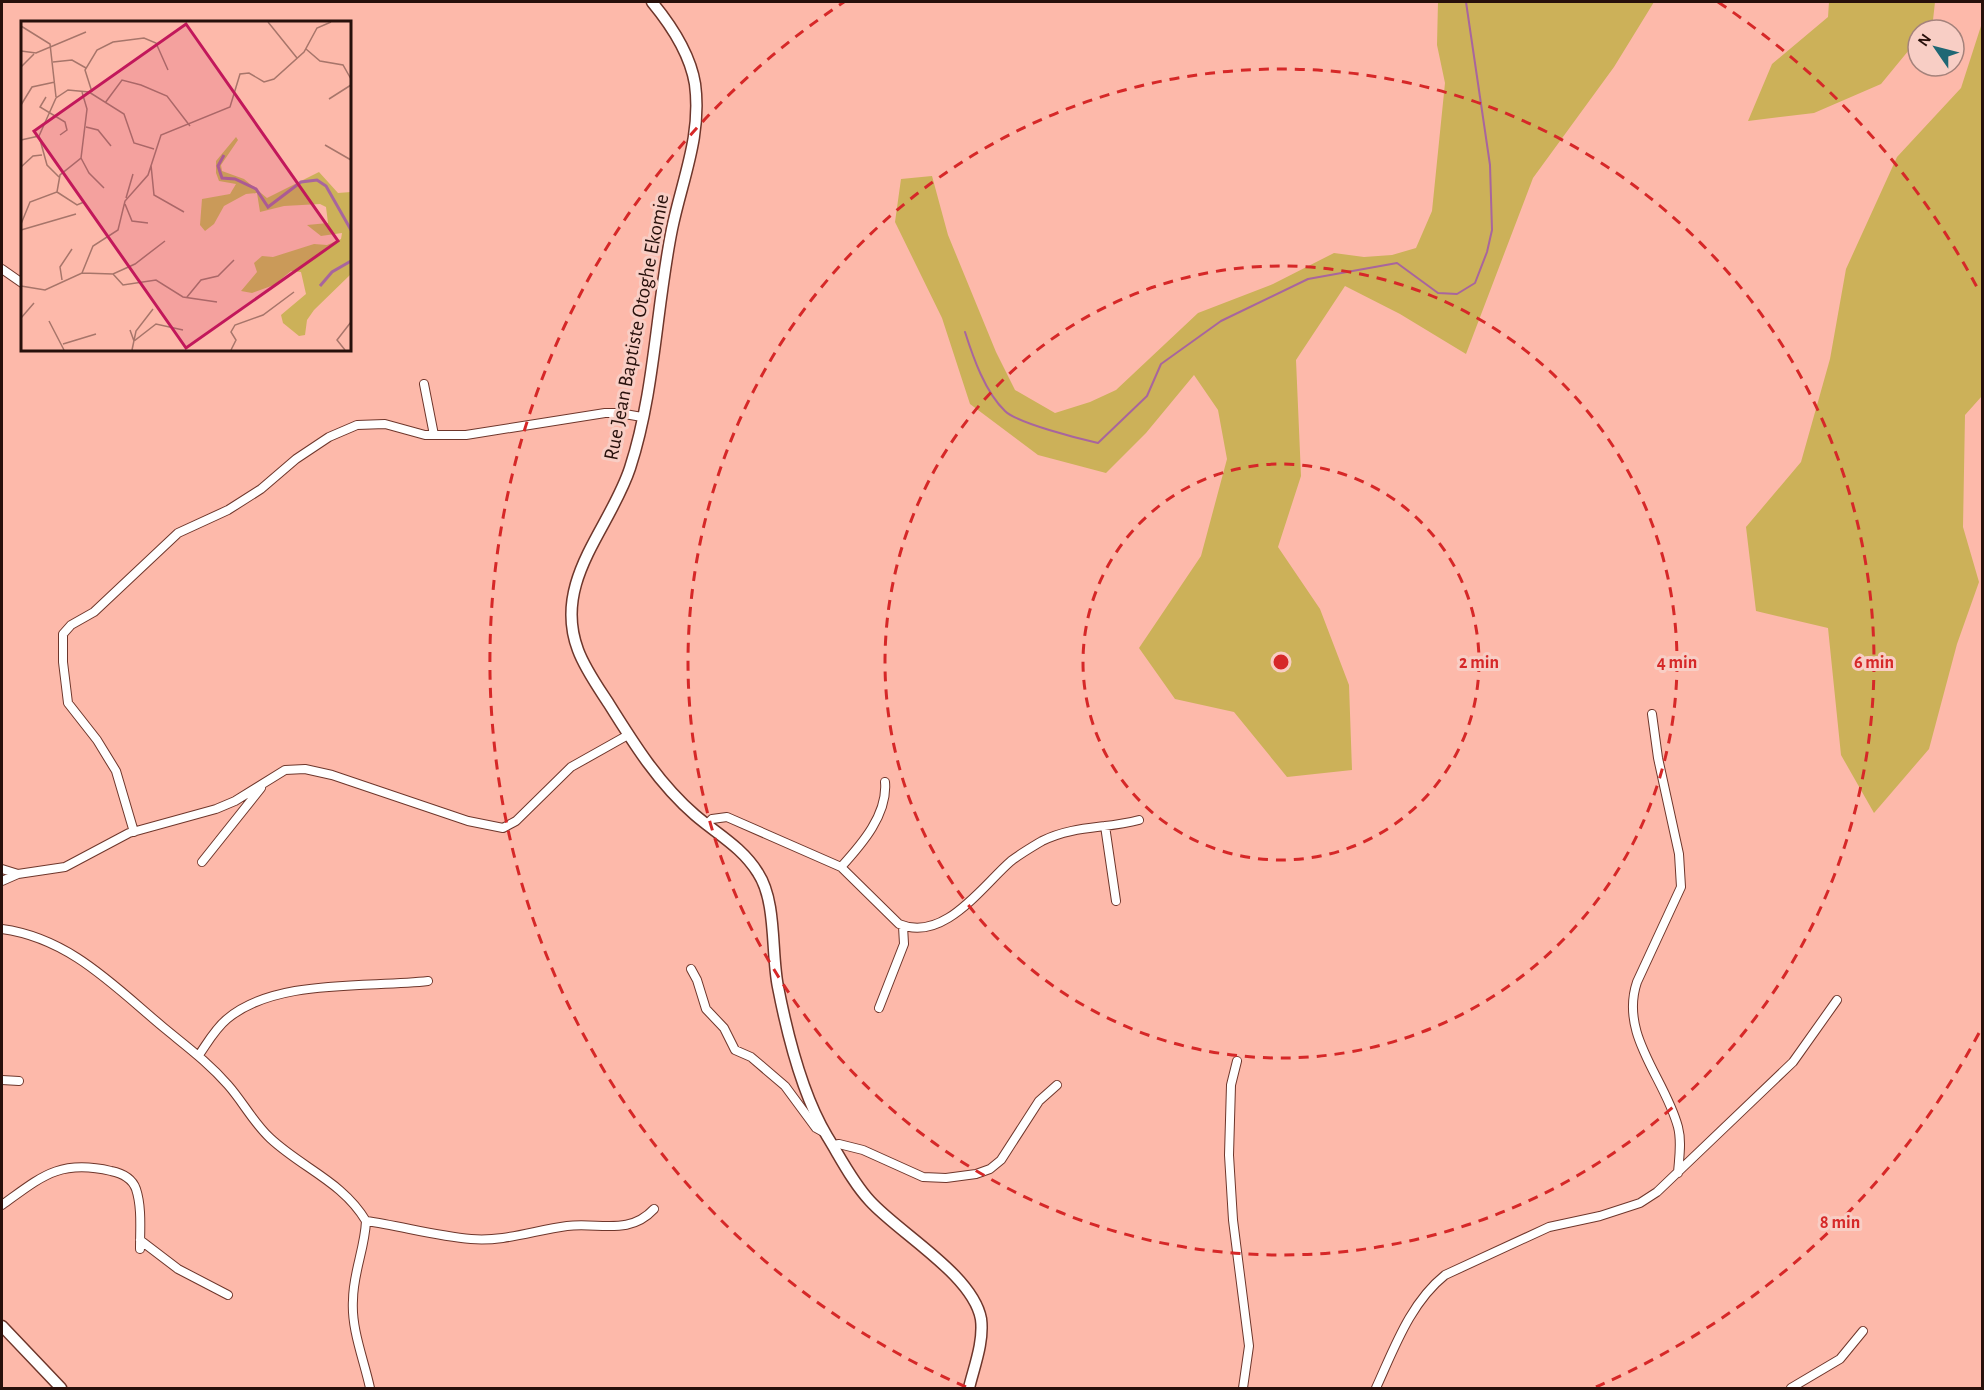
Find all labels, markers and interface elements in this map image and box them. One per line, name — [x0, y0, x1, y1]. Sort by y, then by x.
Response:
north arrow — [1906, 18, 1966, 78]
inset map — [21, 21, 351, 351]
text: N — [1915, 31, 1934, 49]
street label: Rue Jean Baptiste Otoghe Ekomie — [600, 192, 673, 462]
centre of rings — [1271, 652, 1291, 672]
text: 2 min — [1459, 654, 1499, 672]
text: 4 min — [1657, 654, 1697, 672]
text: 6 min — [1854, 654, 1894, 672]
text: 8 min — [1820, 1214, 1860, 1232]

